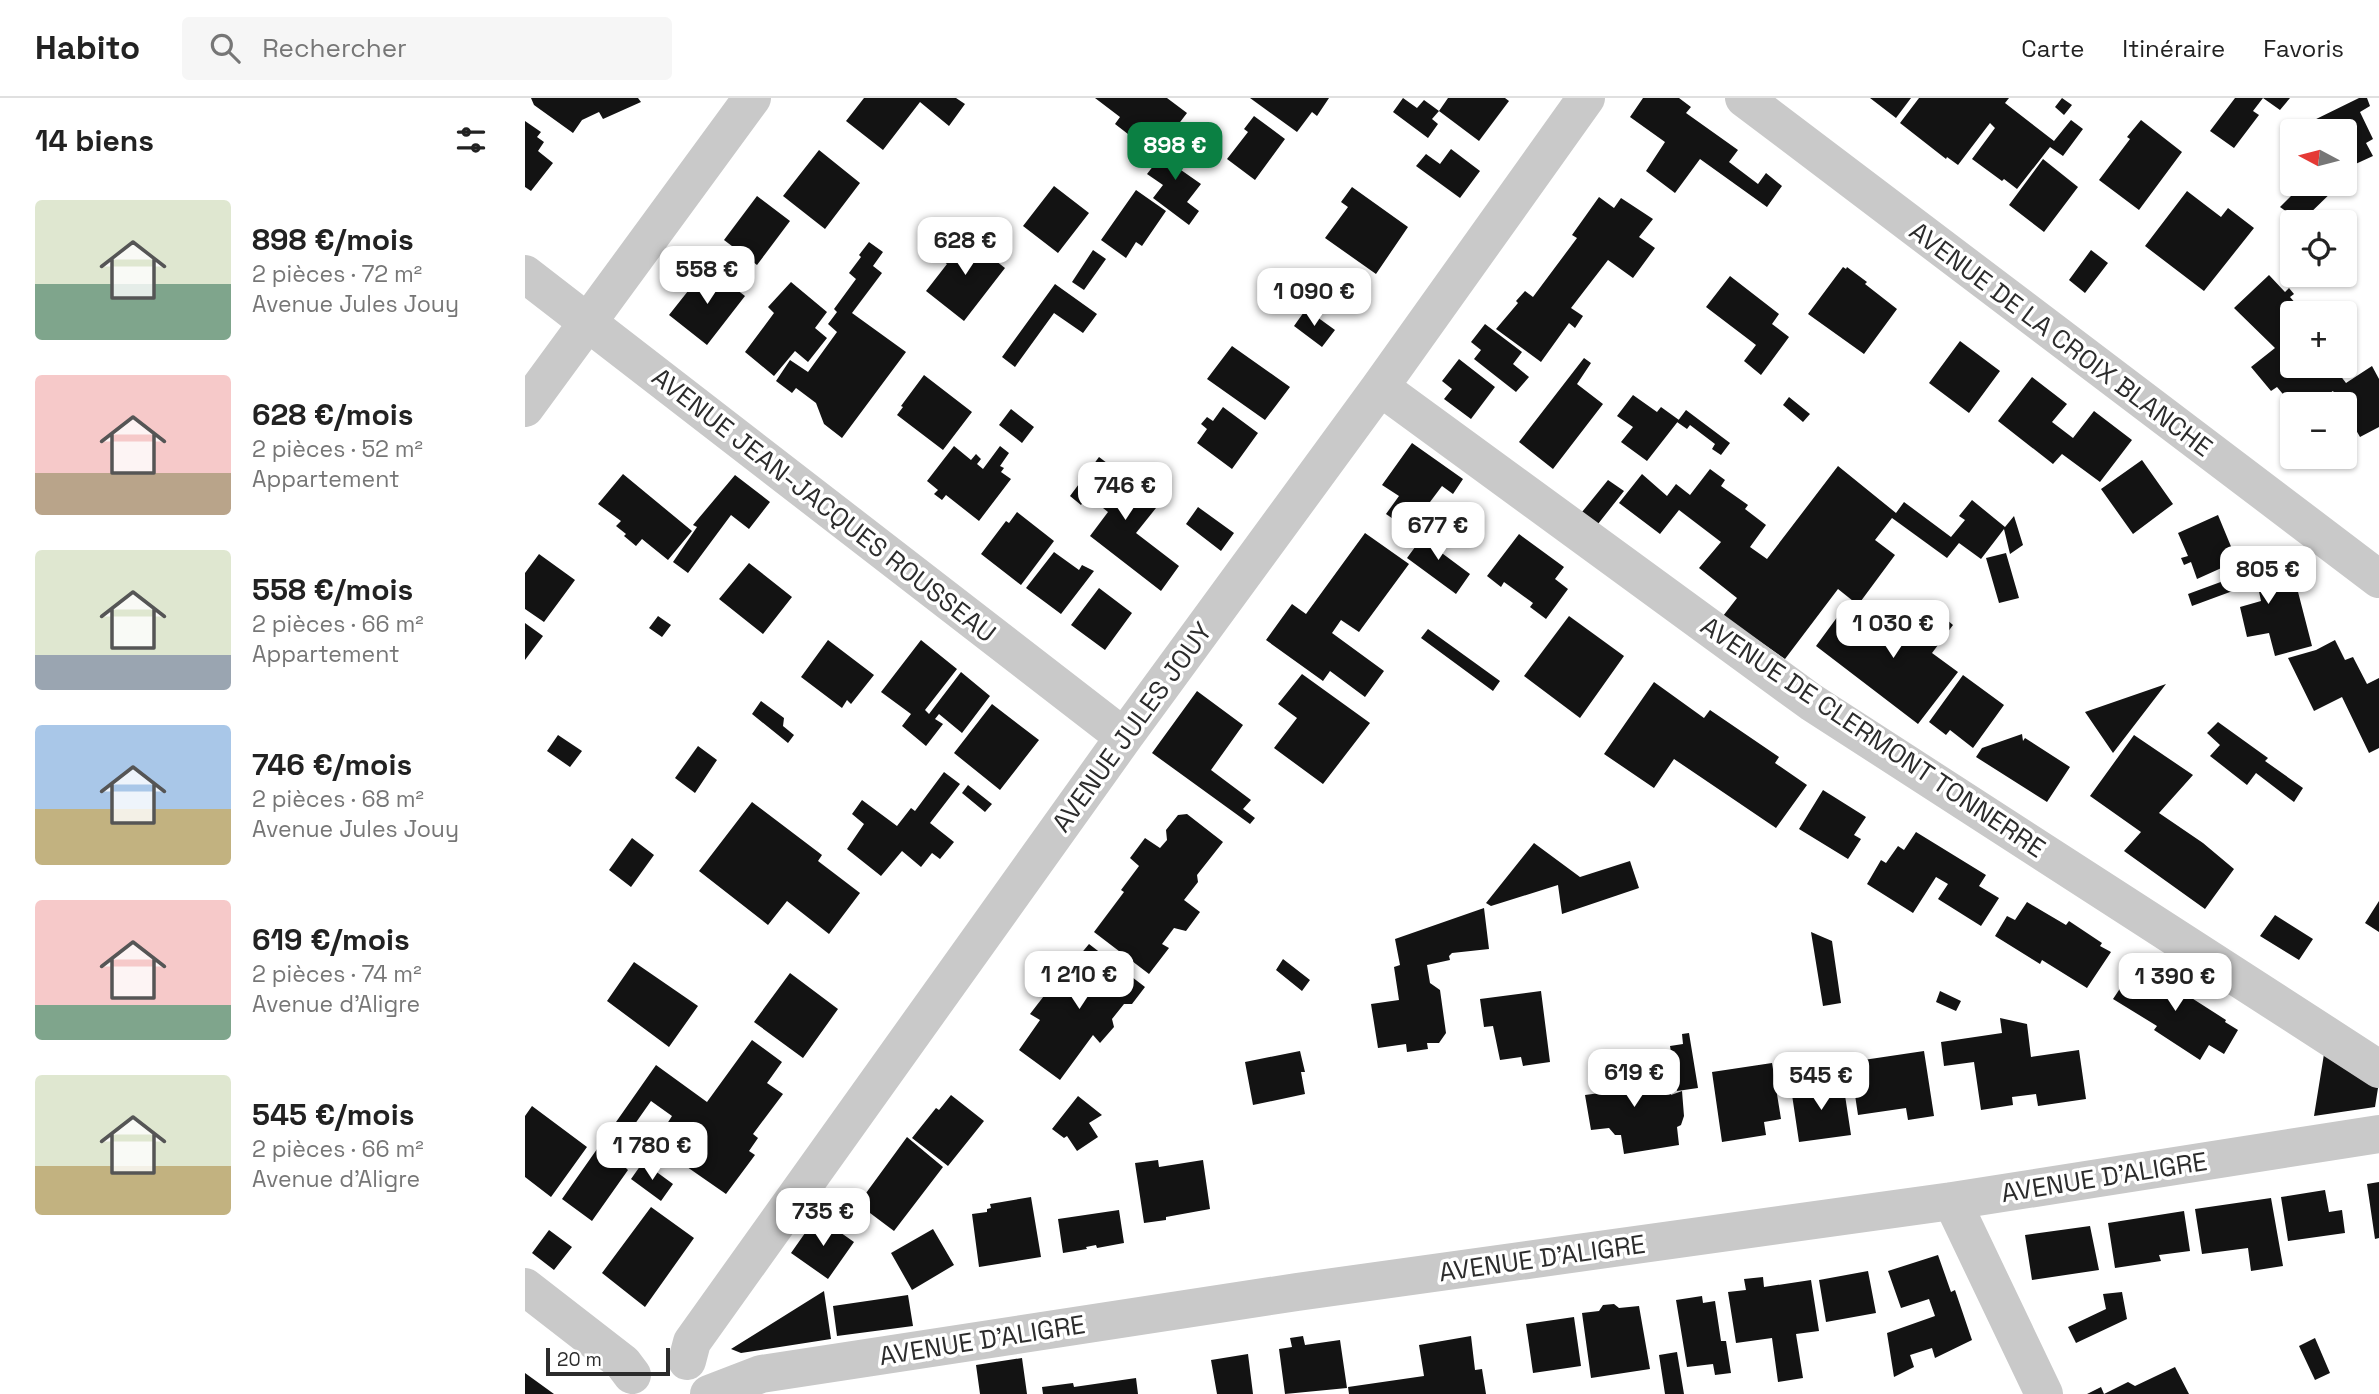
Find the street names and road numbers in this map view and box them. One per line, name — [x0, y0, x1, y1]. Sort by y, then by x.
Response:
street label: AVENUE DE LA CROIX BLANCHE — [1903, 214, 2219, 464]
street label: AVENUE JEAN-JACQUES ROUSSEAU — [645, 360, 1003, 650]
street label: AVENUE DE CLERMONT TONNERRE — [1694, 609, 2052, 865]
street label: AVENUE JULES JOUY — [1044, 615, 1220, 839]
street label: AVENUE D'ALIGRE — [1999, 1144, 2209, 1210]
street label: AVENUE D'ALIGRE — [1437, 1227, 1647, 1289]
street label: AVENUE D'ALIGRE — [877, 1307, 1087, 1373]

